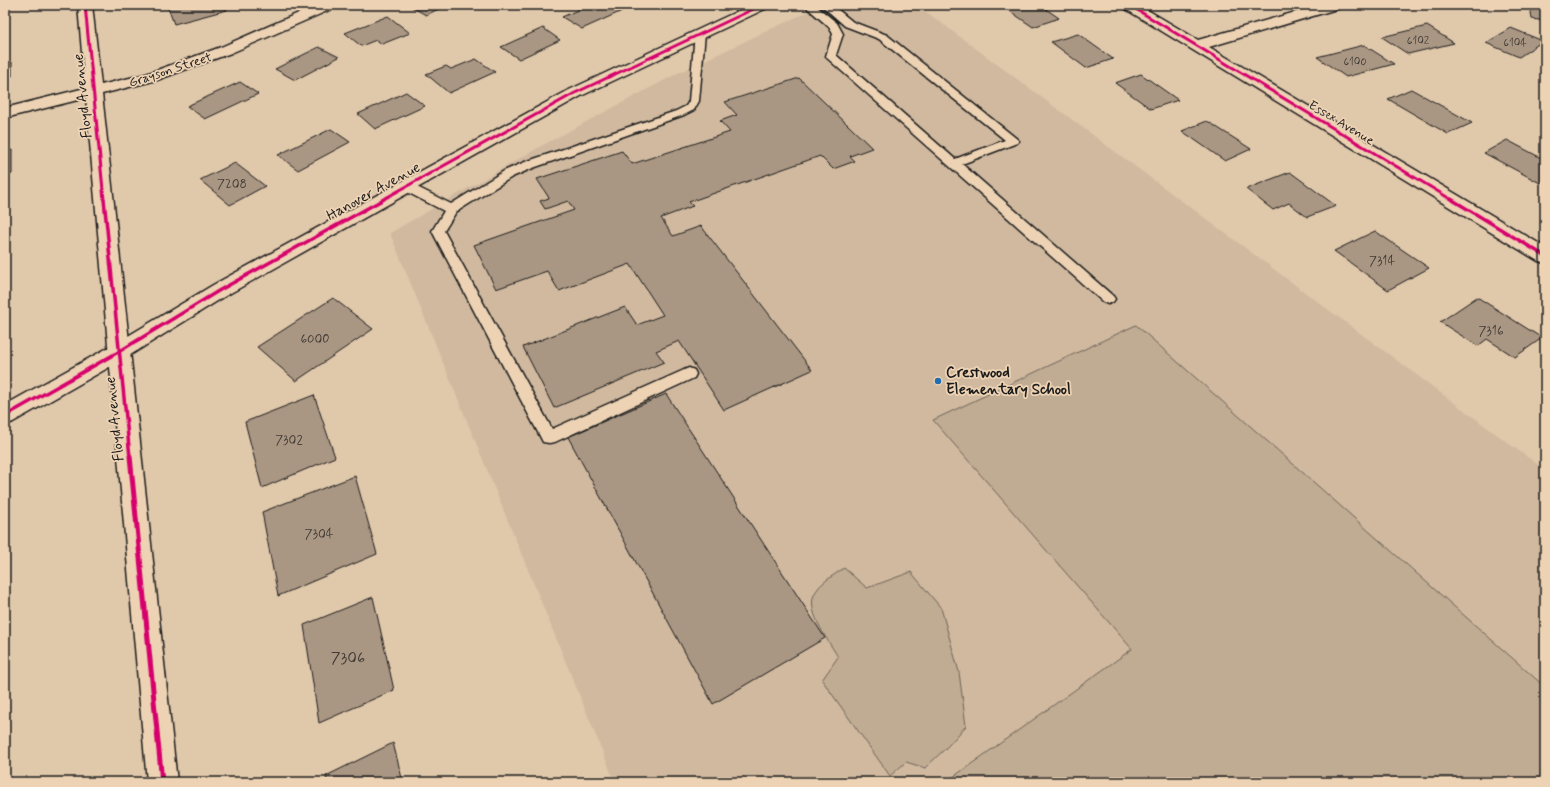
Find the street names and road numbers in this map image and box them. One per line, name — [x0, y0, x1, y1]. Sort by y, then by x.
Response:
street label: Grayson Street — [127, 49, 214, 92]
street label: Floyd Avenue — [69, 52, 97, 139]
street label: Essex Avenue — [1305, 97, 1377, 150]
street label: Hanover Avenue — [323, 158, 424, 226]
street label: Floyd Avenue — [101, 375, 129, 462]

